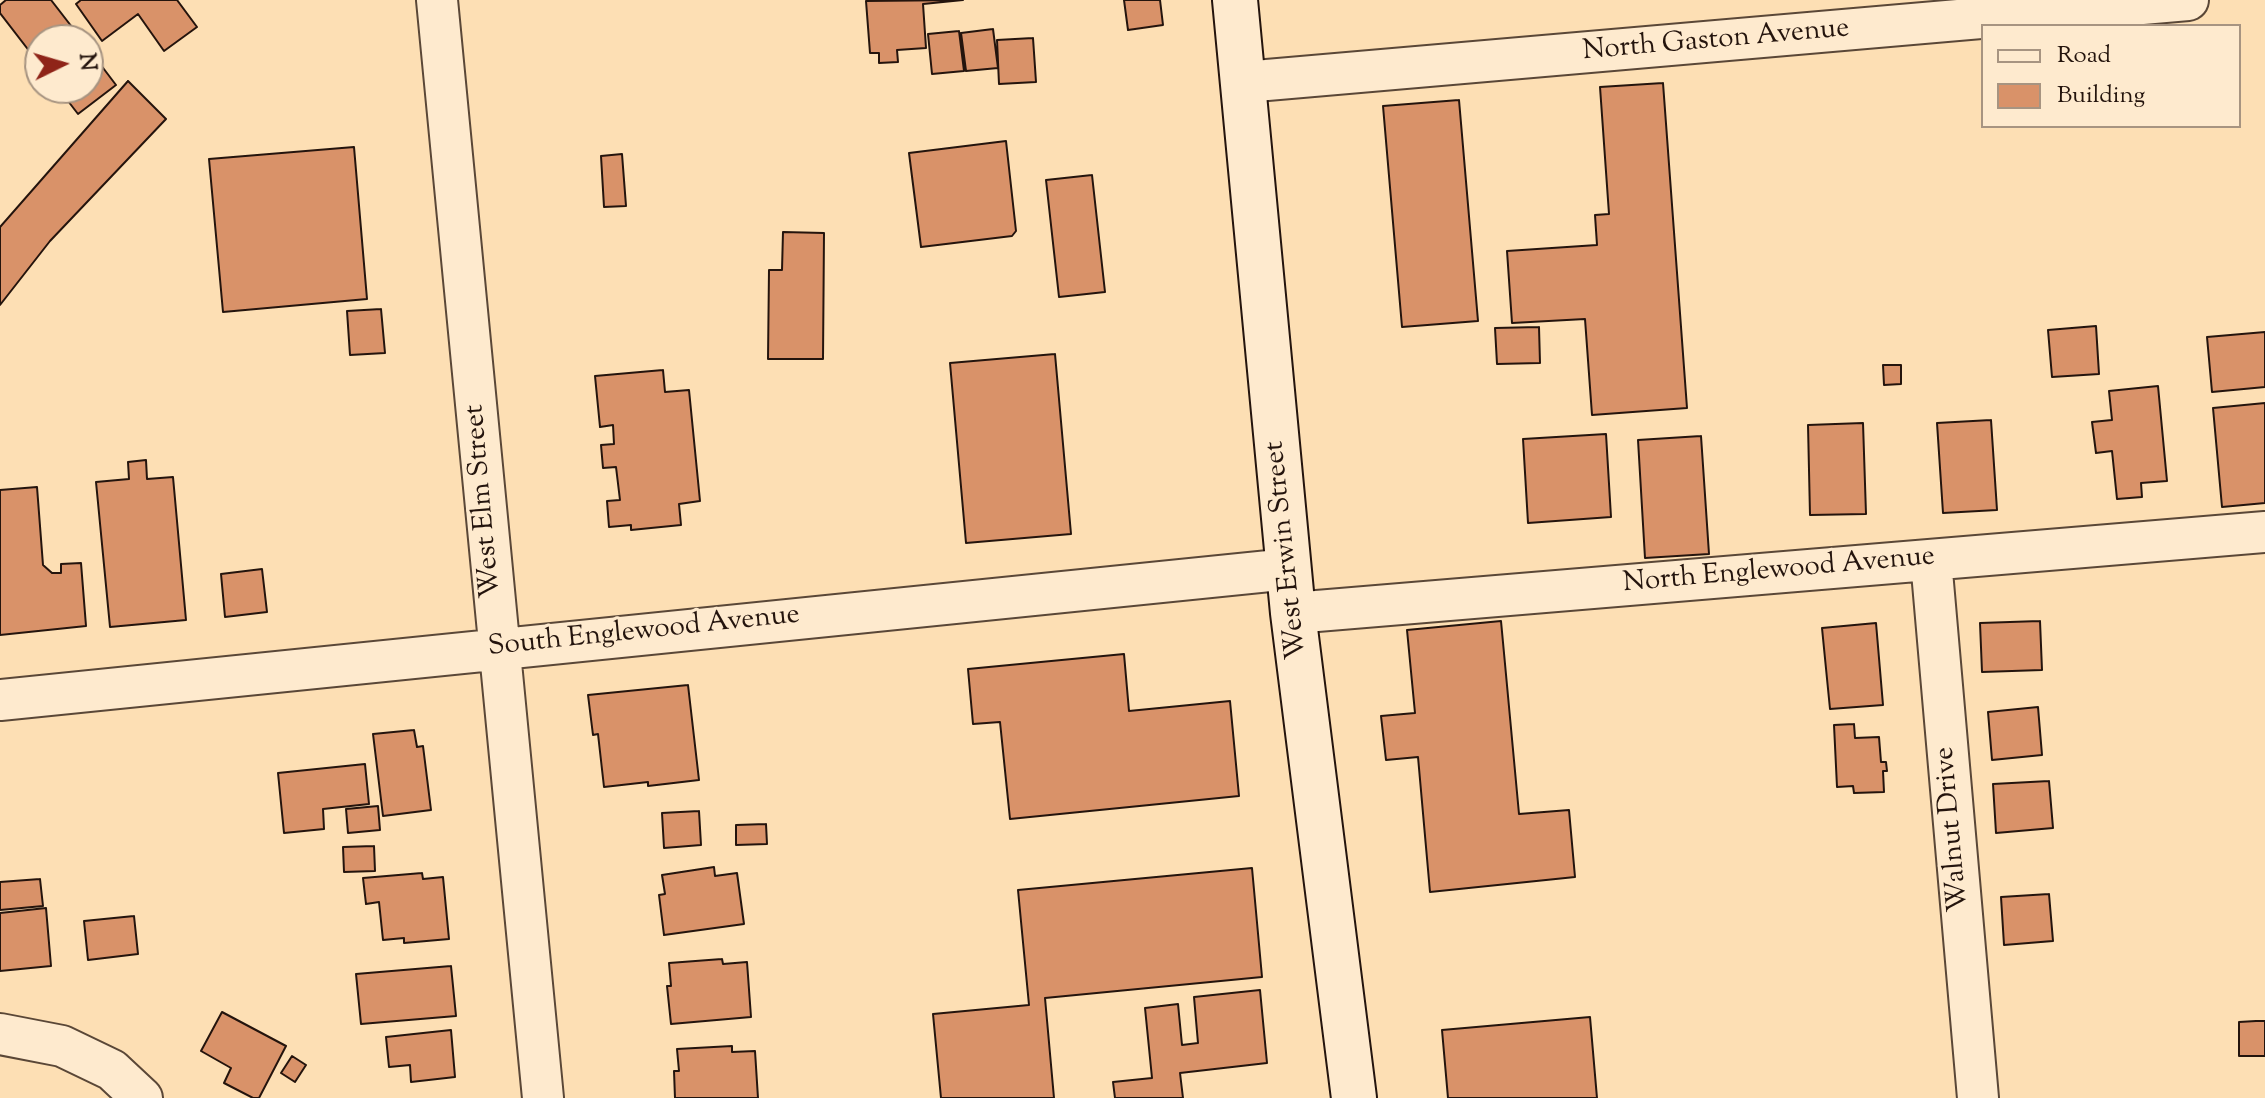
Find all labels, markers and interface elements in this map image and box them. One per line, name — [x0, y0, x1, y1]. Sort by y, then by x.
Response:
street label: North Gaston Avenue — [1581, 14, 1851, 70]
north arrow — [24, 24, 104, 104]
legend — [1981, 24, 2241, 128]
text: Road — [2057, 39, 2111, 73]
text: N — [69, 52, 103, 72]
text: Building — [2057, 79, 2145, 113]
street label: West Elm Street — [460, 403, 510, 599]
street label: West Erwin Street — [1260, 439, 1316, 661]
street label: North Englewood Avenue — [1622, 542, 1936, 602]
street label: South Englewood Avenue — [486, 600, 802, 666]
street label: Walnut Drive — [1930, 745, 1978, 913]

